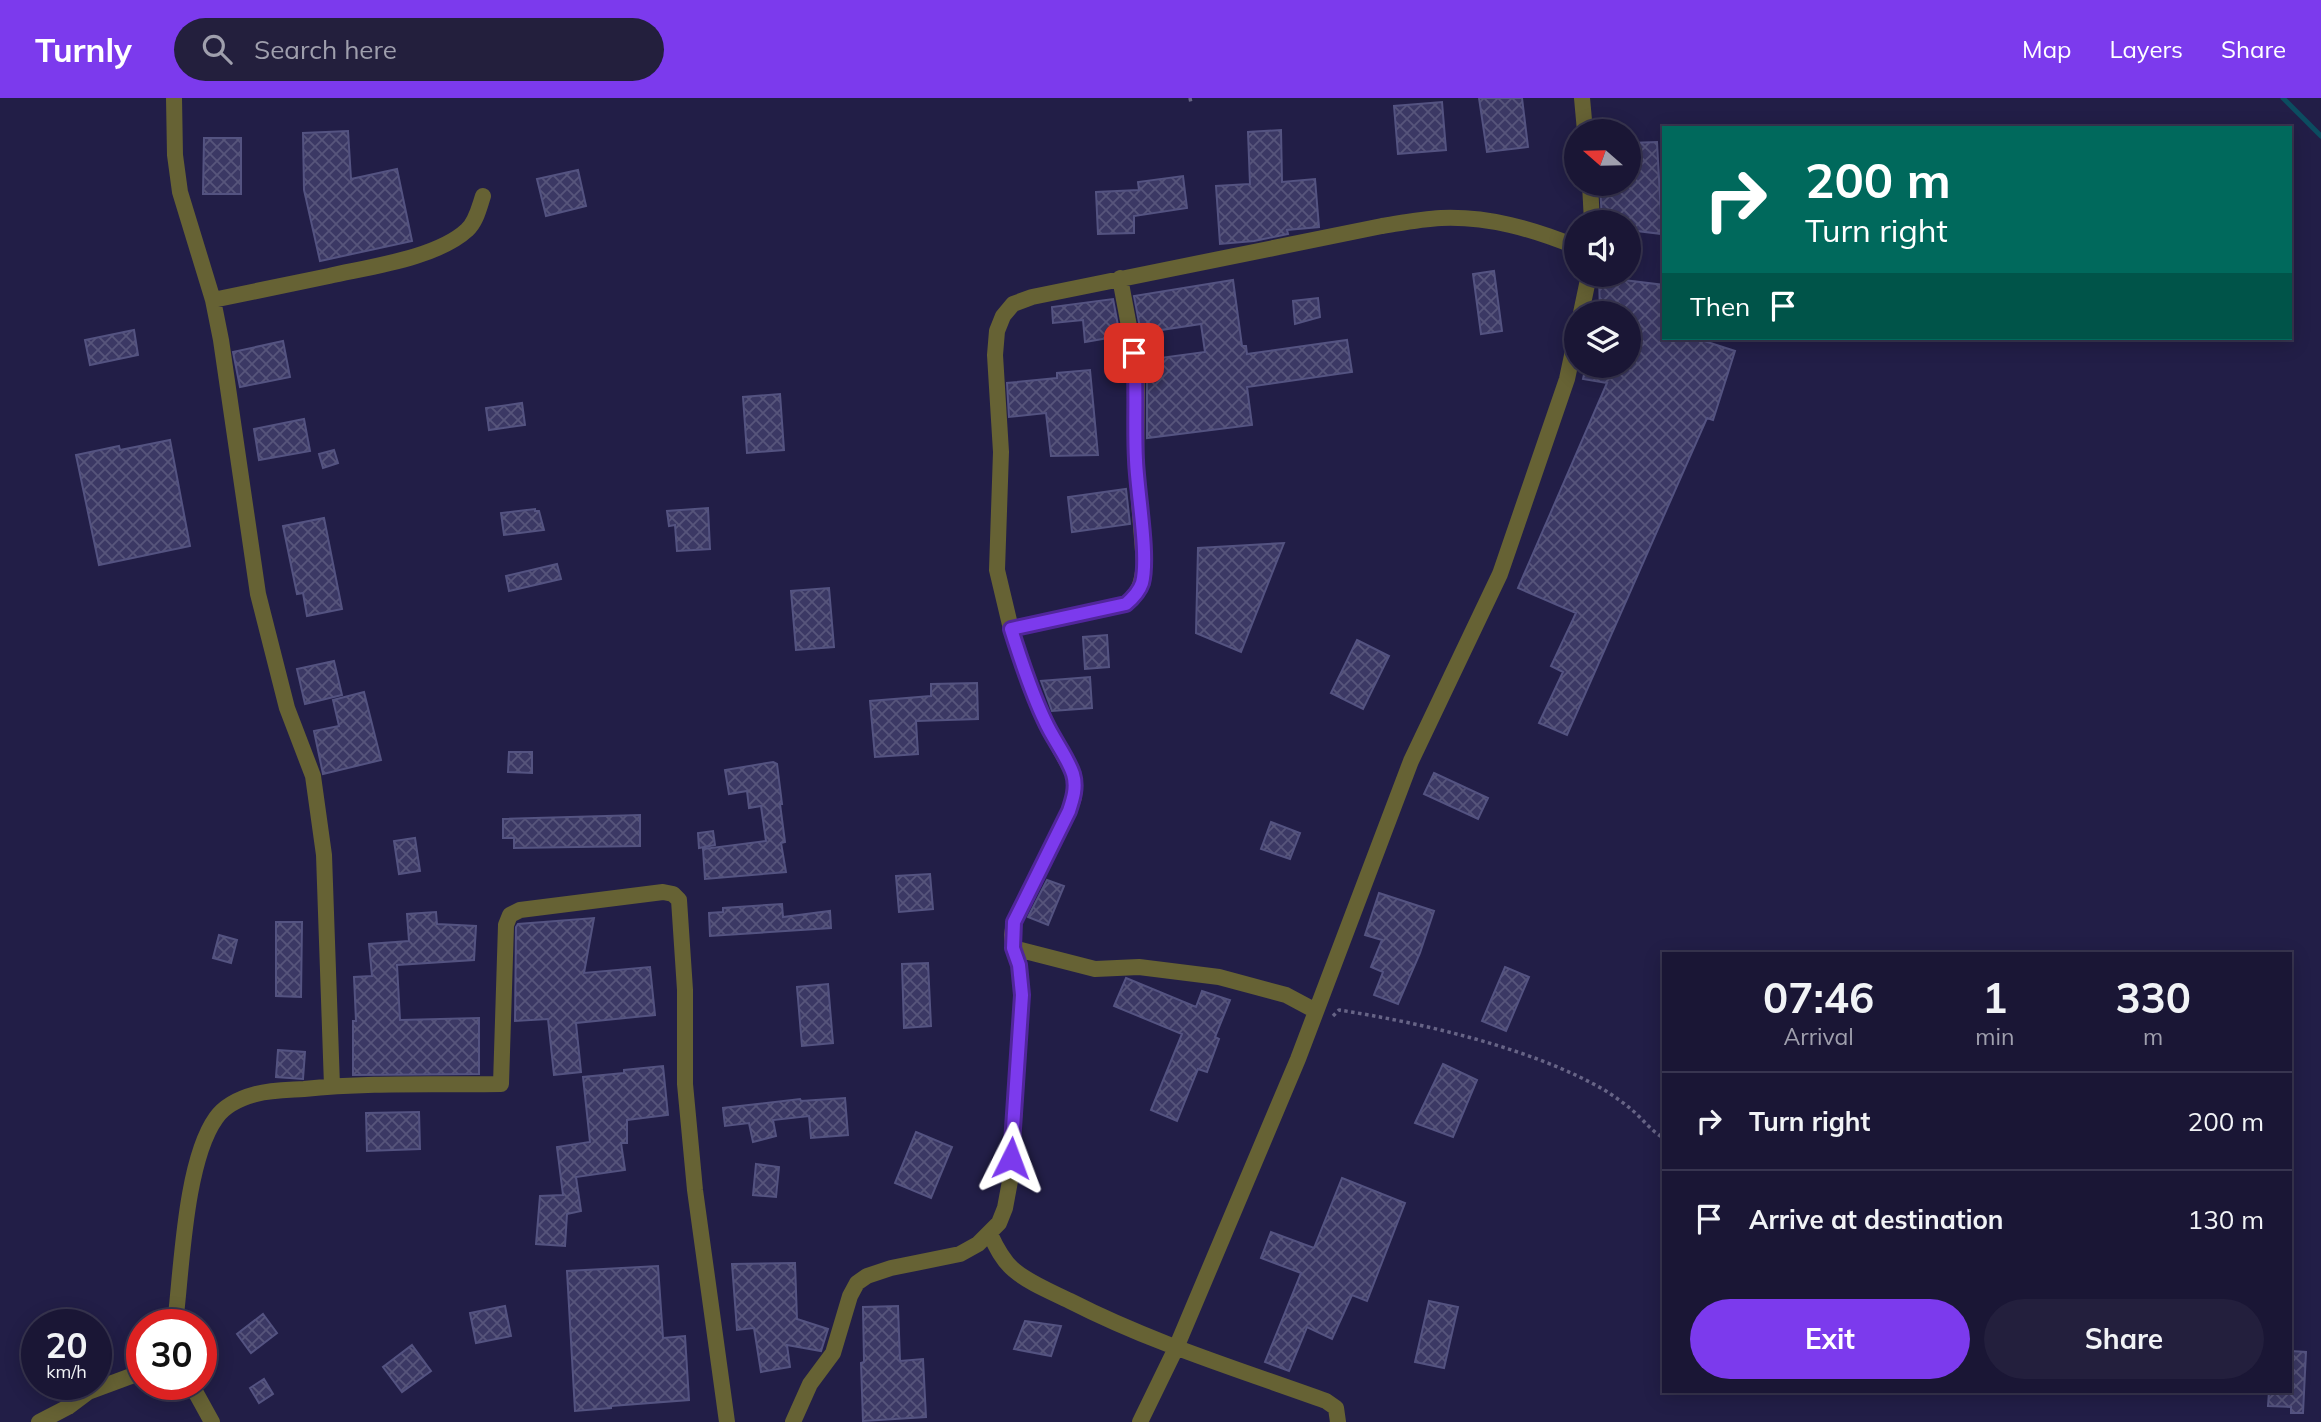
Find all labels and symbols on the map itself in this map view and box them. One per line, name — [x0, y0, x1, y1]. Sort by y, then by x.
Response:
north arrow — [1564, 119, 1642, 196]
pin — [1104, 323, 1164, 383]
position arrow — [974, 1121, 1048, 1195]
speed limit sign: 30 — [126, 1309, 217, 1400]

